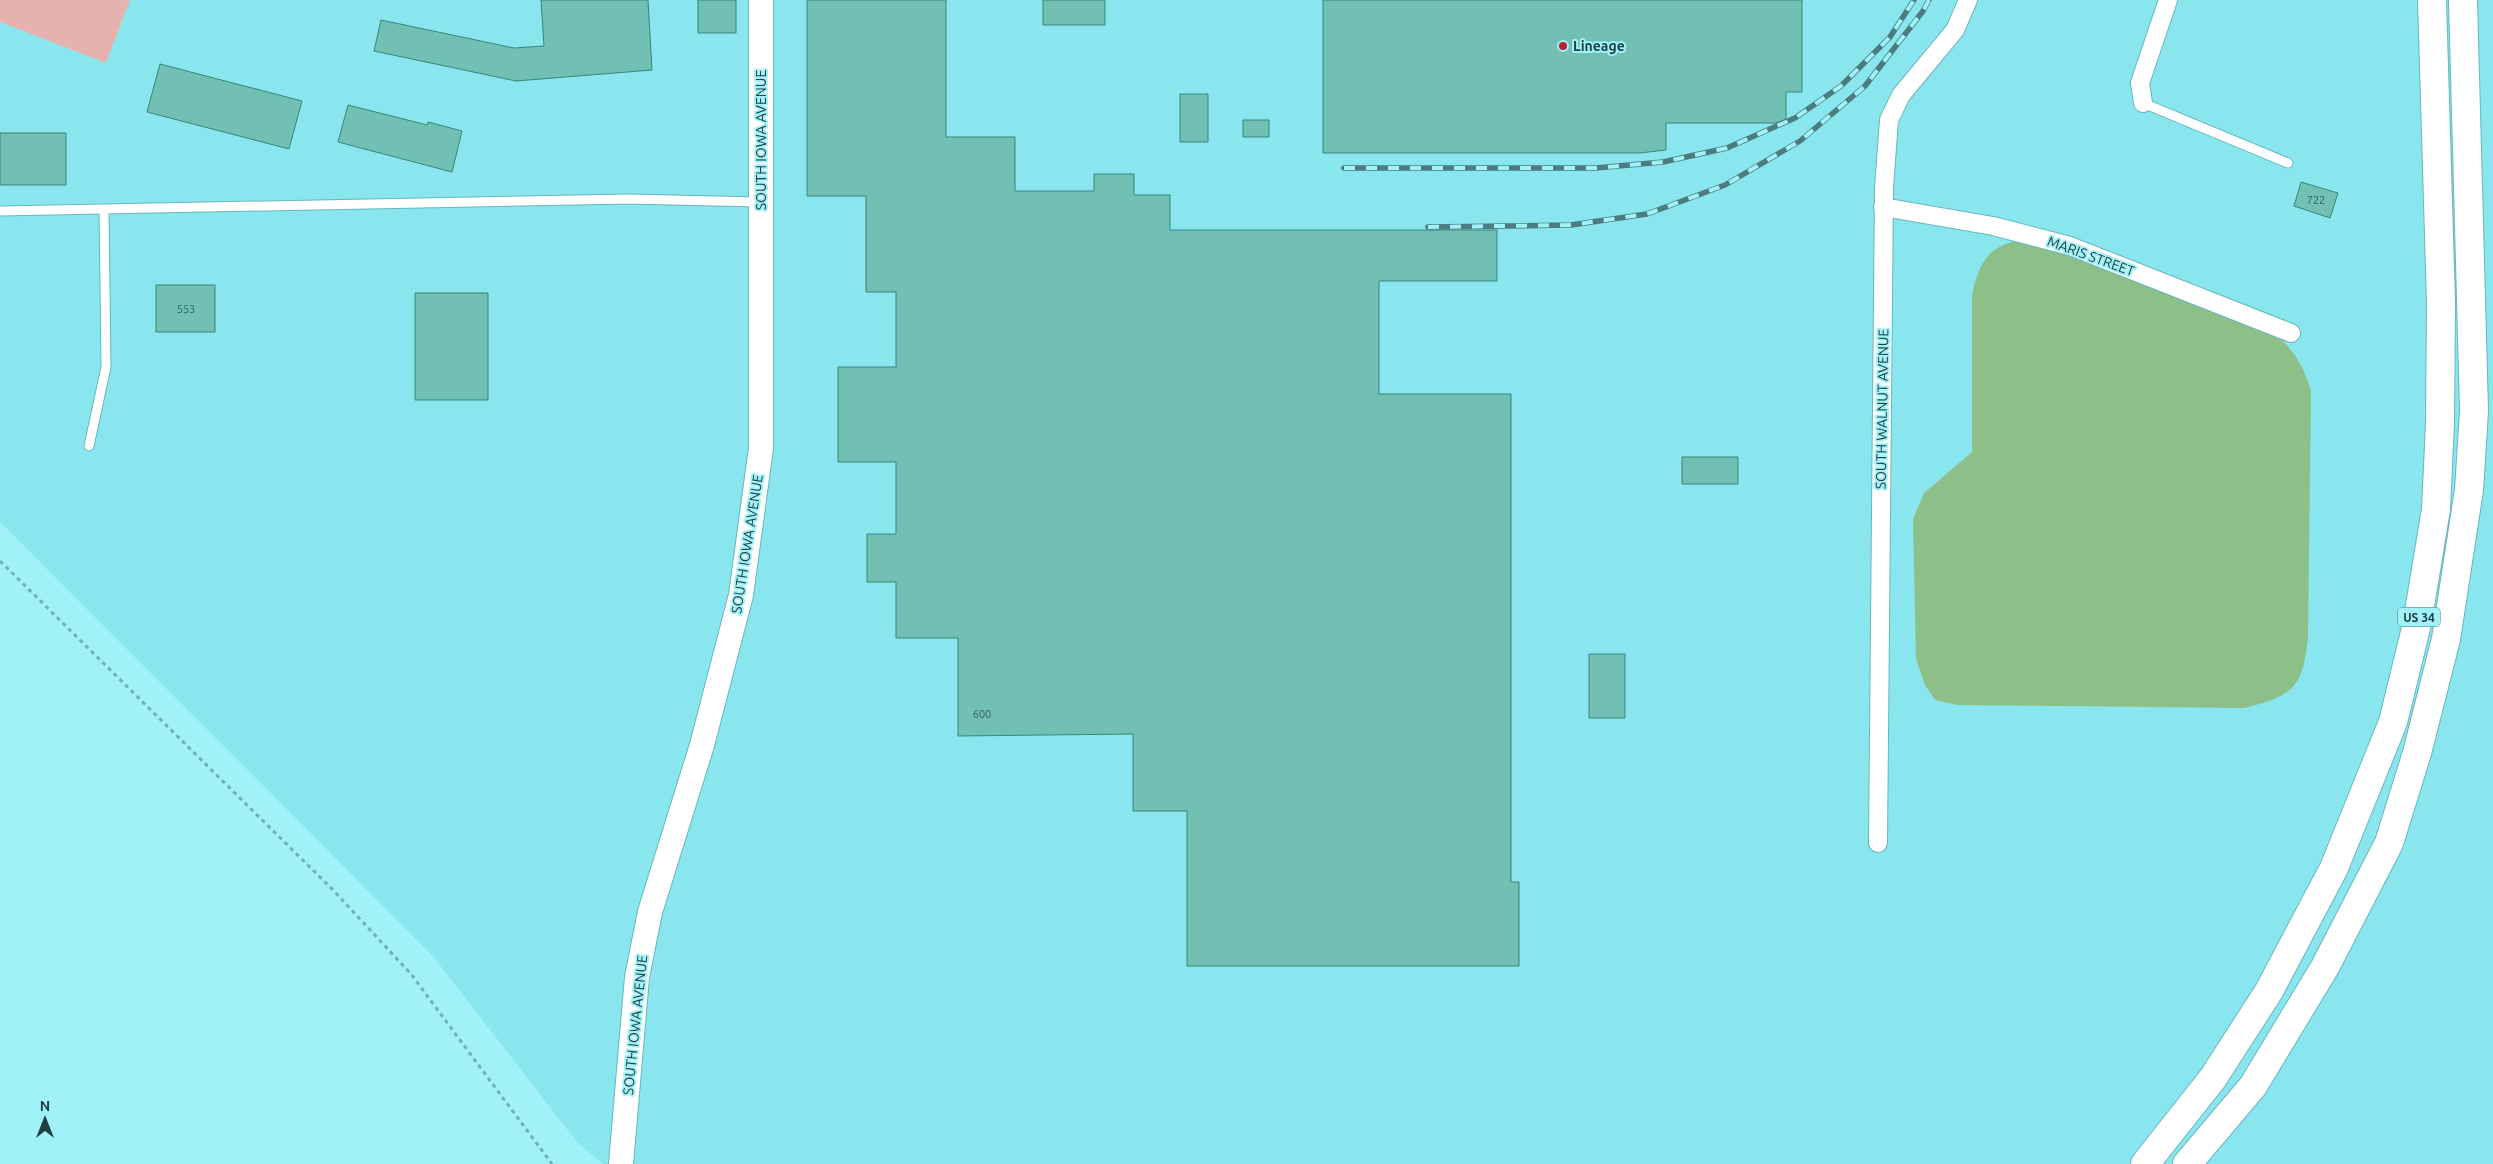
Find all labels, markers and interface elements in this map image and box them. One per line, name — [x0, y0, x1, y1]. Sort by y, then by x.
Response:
place label: Lineage — [1573, 38, 1625, 54]
marker: Lineage — [1557, 40, 1569, 52]
street label: SOUTH IOWA AVENUE — [753, 70, 769, 210]
house number: 722 — [2307, 194, 2325, 206]
street label: MARIS STREET — [2045, 233, 2137, 279]
house number: 553 — [177, 303, 195, 315]
street label: SOUTH WALNUT AVENUE — [1873, 328, 1891, 489]
street label: SOUTH IOWA AVENUE — [728, 473, 766, 615]
road number: US 34 — [2398, 608, 2440, 626]
house number: 600 — [973, 708, 991, 720]
street label: SOUTH IOWA AVENUE — [620, 954, 650, 1096]
north arrow — [20, 1094, 70, 1144]
text: N — [40, 1098, 50, 1114]

